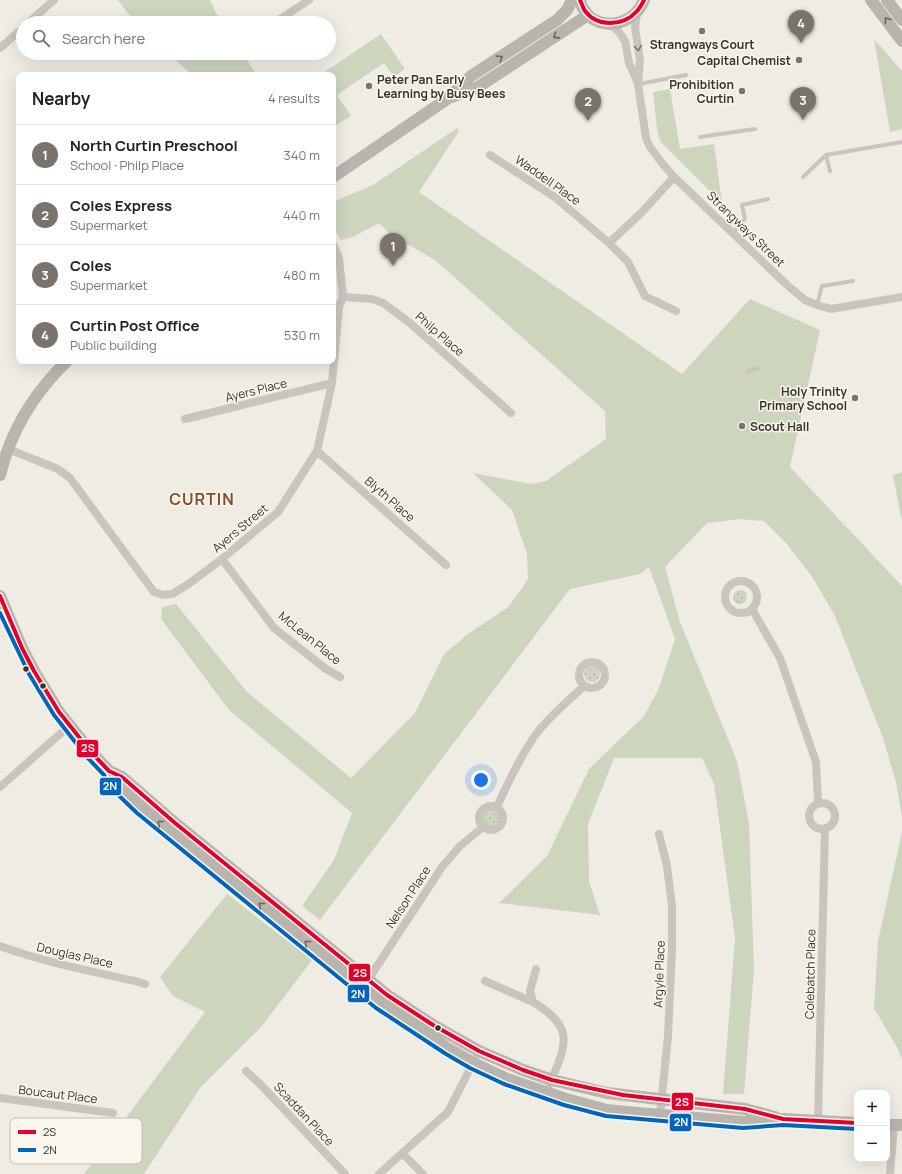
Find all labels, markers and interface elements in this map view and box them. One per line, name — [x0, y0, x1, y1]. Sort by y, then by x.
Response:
pin: 4 — [788, 10, 814, 43]
search box — [16, 16, 336, 60]
one-way arrow — [884, 18, 891, 25]
marker: Strangways Court — [697, 26, 707, 36]
icon: search — [30, 27, 52, 49]
text: Search here — [62, 28, 145, 49]
one-way arrow — [553, 31, 560, 38]
place label: Strangways Court — [650, 36, 754, 53]
one-way arrow — [633, 45, 642, 51]
place label: Capital Chemist — [697, 52, 791, 69]
marker: Capital Chemist — [794, 55, 804, 65]
one-way arrow — [495, 56, 502, 63]
place label: Peter Pan Early Learning by Busy Bees — [377, 71, 506, 102]
place label: Prohibition Curtin — [669, 76, 734, 107]
marker: Peter Pan Early Learning by Busy Bees — [364, 81, 374, 91]
marker: Prohibition Curtin — [737, 86, 747, 96]
text: Nearby — [32, 87, 90, 110]
pin: 3 — [790, 87, 816, 120]
pin: 2 — [575, 88, 601, 121]
text: 4 results — [268, 89, 320, 107]
text: North Curtin Preschool — [70, 135, 238, 156]
text: 1 — [42, 146, 48, 164]
text: 340 m — [284, 146, 320, 164]
street label: Waddell Place — [512, 151, 584, 209]
text: School · Philp Place — [70, 156, 184, 174]
street label: Strangways Street — [703, 187, 789, 271]
text: Coles Express — [70, 195, 172, 216]
text: 2 — [41, 206, 49, 224]
text: 440 m — [283, 206, 320, 224]
text: Supermarket — [70, 216, 148, 234]
pin: 1 — [380, 233, 406, 266]
text: Coles — [70, 255, 112, 276]
text: 3 — [41, 266, 49, 284]
text: 480 m — [283, 266, 320, 284]
text: Supermarket — [70, 276, 148, 294]
street label: Philp Place — [412, 308, 468, 360]
text: Curtin Post Office — [70, 315, 200, 336]
text: 4 — [41, 326, 49, 344]
text: 530 m — [284, 326, 320, 344]
text: Public building — [70, 336, 157, 354]
street label: Ayers Place — [223, 374, 289, 406]
place label: Holy Trinity Primary School — [759, 383, 847, 414]
marker: Holy Trinity Primary School — [850, 393, 860, 403]
place label: Scout Hall — [750, 418, 809, 435]
marker: Scout Hall — [737, 421, 747, 431]
street label: Blyth Place — [361, 472, 419, 526]
district label: CURTIN — [169, 488, 235, 510]
street label: Ayers Street — [208, 499, 272, 556]
street label: McLean Place — [275, 607, 345, 669]
unlabelled marker — [21, 664, 31, 674]
unlabelled marker — [38, 681, 48, 691]
line badge: 2S — [76, 739, 99, 758]
text: 2S — [81, 740, 95, 755]
your location — [471, 770, 491, 790]
line badge: 2N — [99, 777, 122, 796]
text: 2N — [103, 778, 117, 793]
one-way arrow — [157, 821, 164, 828]
street label: Nelson Place — [381, 863, 435, 931]
one-way arrow — [258, 903, 265, 910]
street label: Colebatch Place — [801, 929, 819, 1019]
street label: Douglas Place — [35, 938, 115, 972]
street label: Argyle Place — [649, 940, 669, 1008]
one-way arrow — [304, 941, 311, 948]
line badge: 2S — [348, 963, 371, 982]
text: 2S — [353, 965, 367, 980]
line badge: 2N — [347, 984, 370, 1003]
text: 2N — [351, 986, 365, 1001]
unlabelled marker — [433, 1023, 443, 1033]
street label: Scaddan Place — [270, 1078, 338, 1150]
street label: Boucaut Place — [18, 1081, 98, 1107]
map controls — [854, 1090, 890, 1162]
button: + — [854, 1090, 890, 1126]
line badge: 2S — [671, 1092, 694, 1111]
text: 2S — [675, 1094, 689, 1109]
line badge: 2N — [669, 1113, 692, 1132]
text: 2N — [674, 1114, 688, 1129]
legend — [10, 1118, 142, 1164]
text: 2S — [43, 1124, 56, 1139]
button: − — [854, 1126, 890, 1162]
text: 2N — [43, 1142, 57, 1157]

